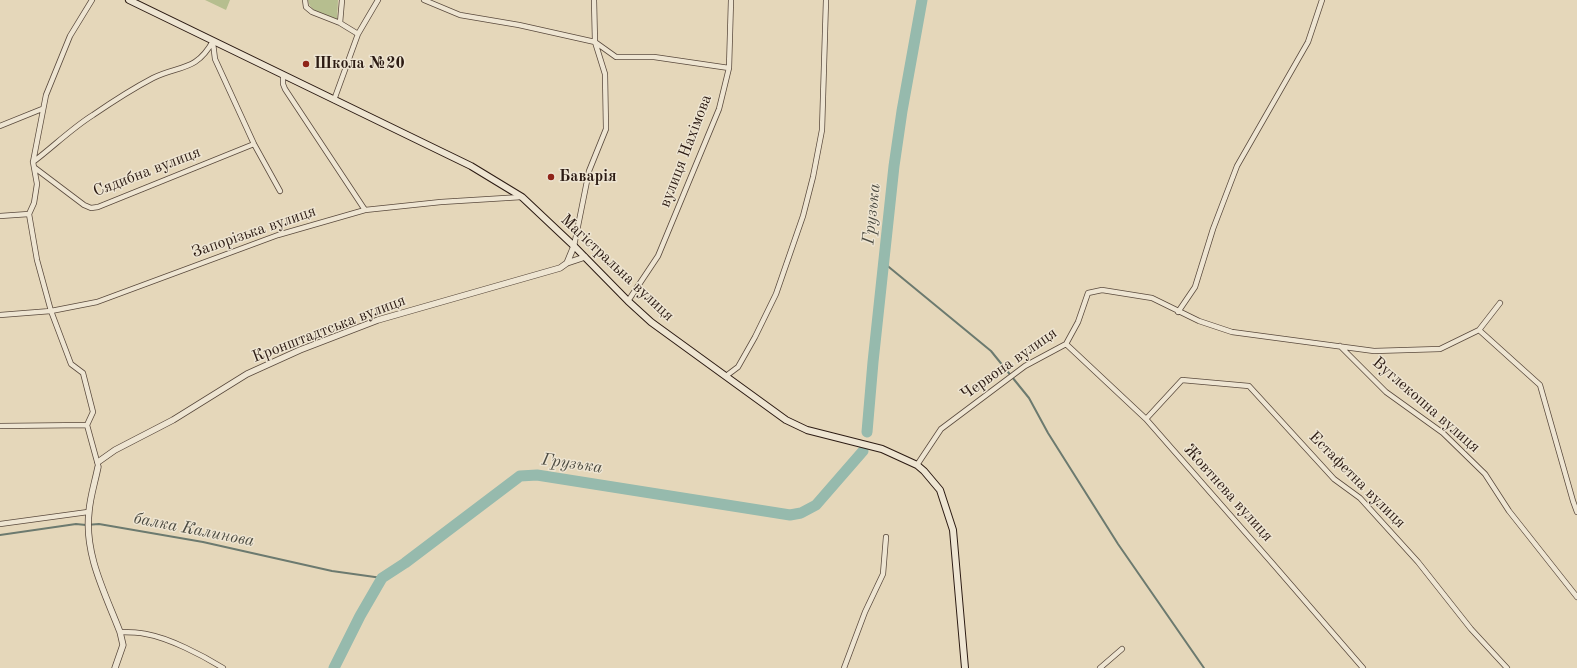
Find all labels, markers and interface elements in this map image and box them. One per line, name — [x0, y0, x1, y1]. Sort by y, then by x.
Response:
place label: Школа №20 — [314, 54, 405, 74]
marker: Школа №20 — [301, 59, 311, 69]
street label: вулиця Нахімова — [656, 92, 716, 210]
street label: Сядибна вулиця — [91, 143, 203, 201]
place label: Баварія — [559, 167, 617, 187]
marker: Баварія — [546, 172, 556, 182]
water label: Грузька — [859, 183, 885, 245]
street label: Запорізька вулиця — [189, 202, 319, 262]
street label: Магістральна вулиця — [556, 210, 678, 326]
street label: Кронштадтська вулиця — [250, 291, 408, 367]
street label: Червона вулиця — [957, 324, 1061, 404]
street label: Вуглекопна вулиця — [1368, 353, 1484, 457]
street label: Естафетна вулиця — [1305, 428, 1409, 532]
street label: Жовтнева вулиця — [1179, 440, 1277, 546]
water label: Грузька — [540, 450, 604, 478]
water label: балка Калинова — [132, 508, 256, 552]

